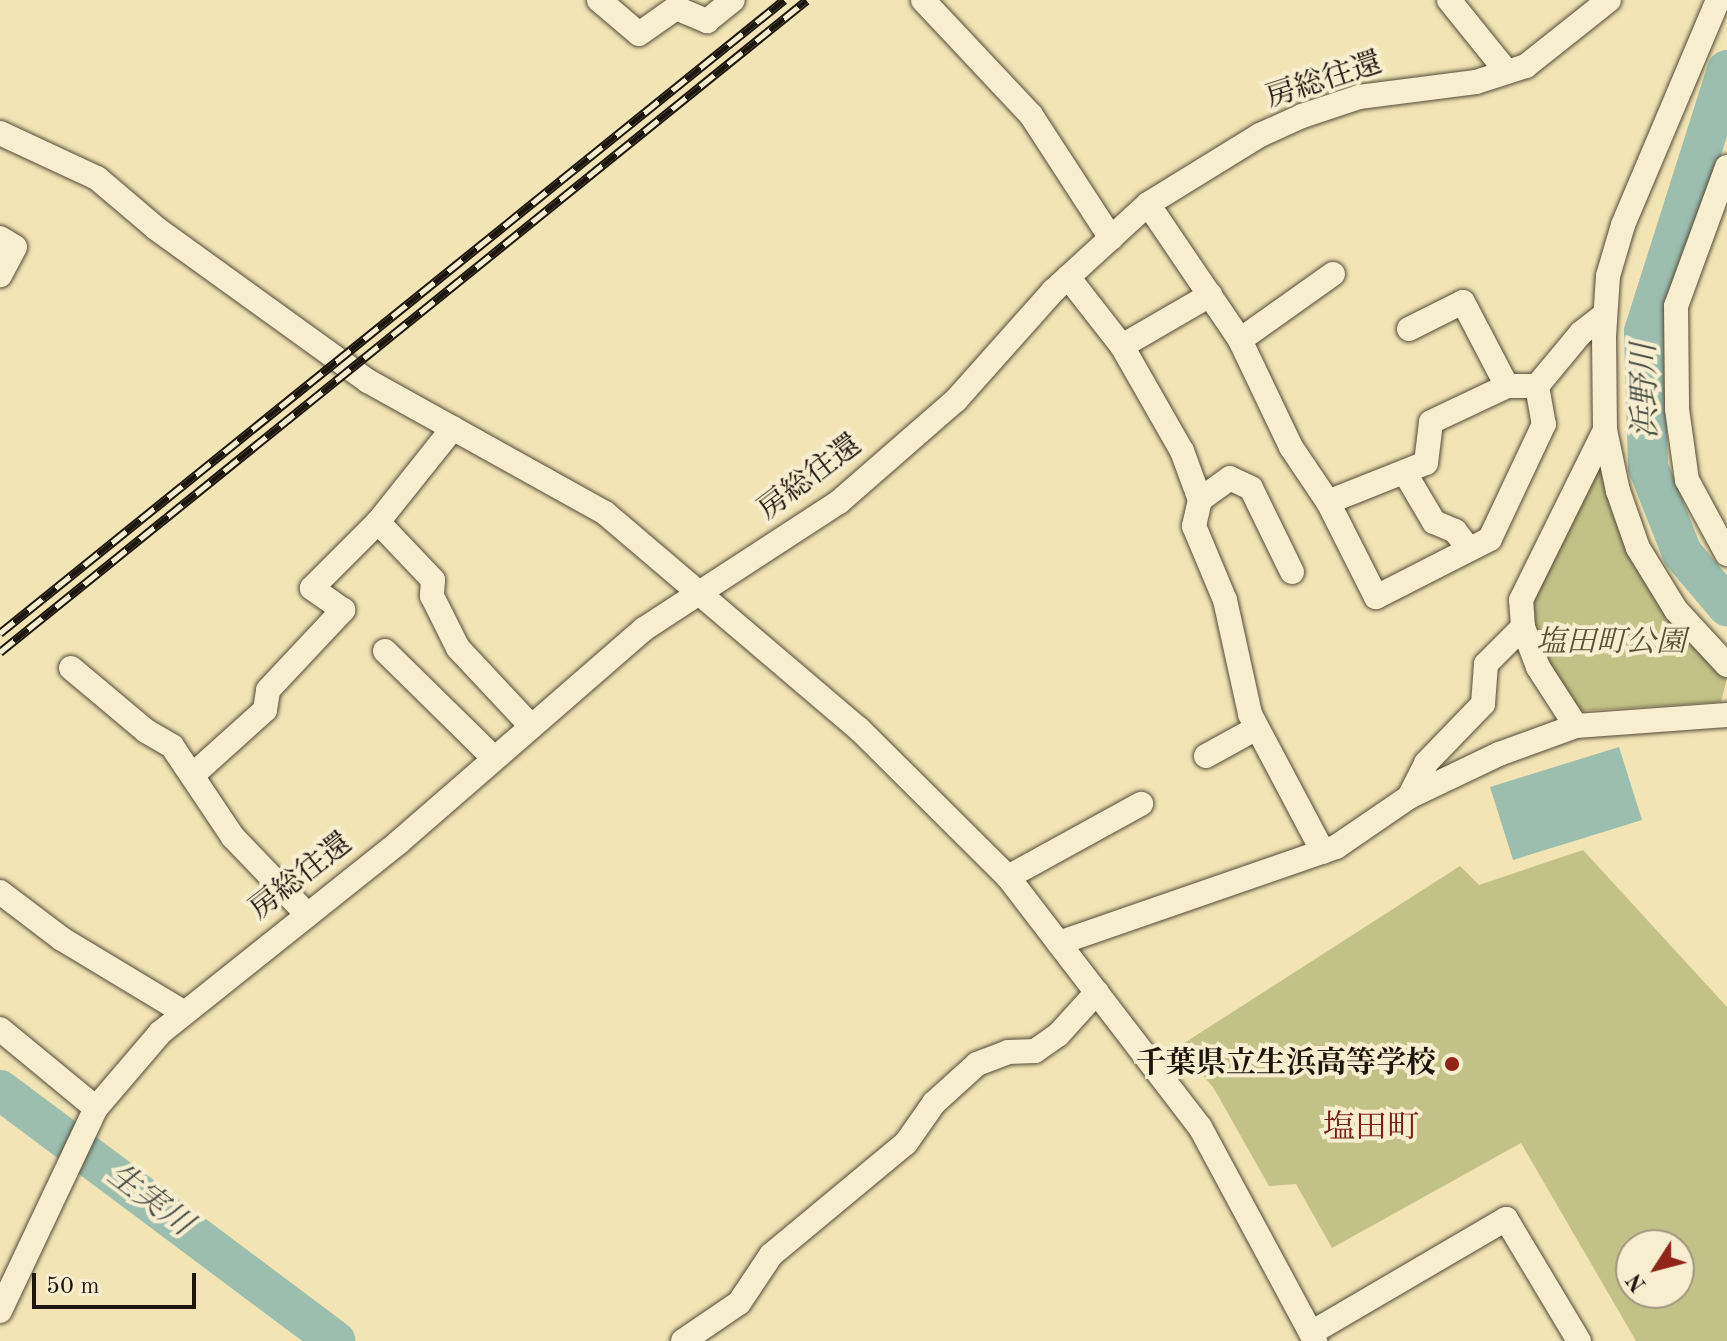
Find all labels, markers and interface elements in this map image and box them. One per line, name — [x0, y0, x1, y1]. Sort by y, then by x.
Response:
street label: 房総往還 — [1261, 45, 1387, 117]
water label: 浜野川 — [1627, 343, 1667, 439]
street label: 房総往還 — [751, 428, 869, 528]
park label: 塩田町公園 — [1536, 625, 1686, 661]
street label: 房総往還 — [243, 826, 359, 928]
place label: 千葉県立生浜高等学校 — [1136, 1046, 1436, 1082]
marker: 千葉県立生浜高等学校 — [1443, 1055, 1461, 1073]
district label: 塩田町 — [1323, 1110, 1419, 1148]
water label: 生実川 — [99, 1157, 199, 1245]
north arrow — [1615, 1229, 1695, 1309]
scale bar — [36, 1257, 200, 1307]
text: N — [1623, 1269, 1651, 1295]
text: 50 m — [46, 1275, 100, 1299]

